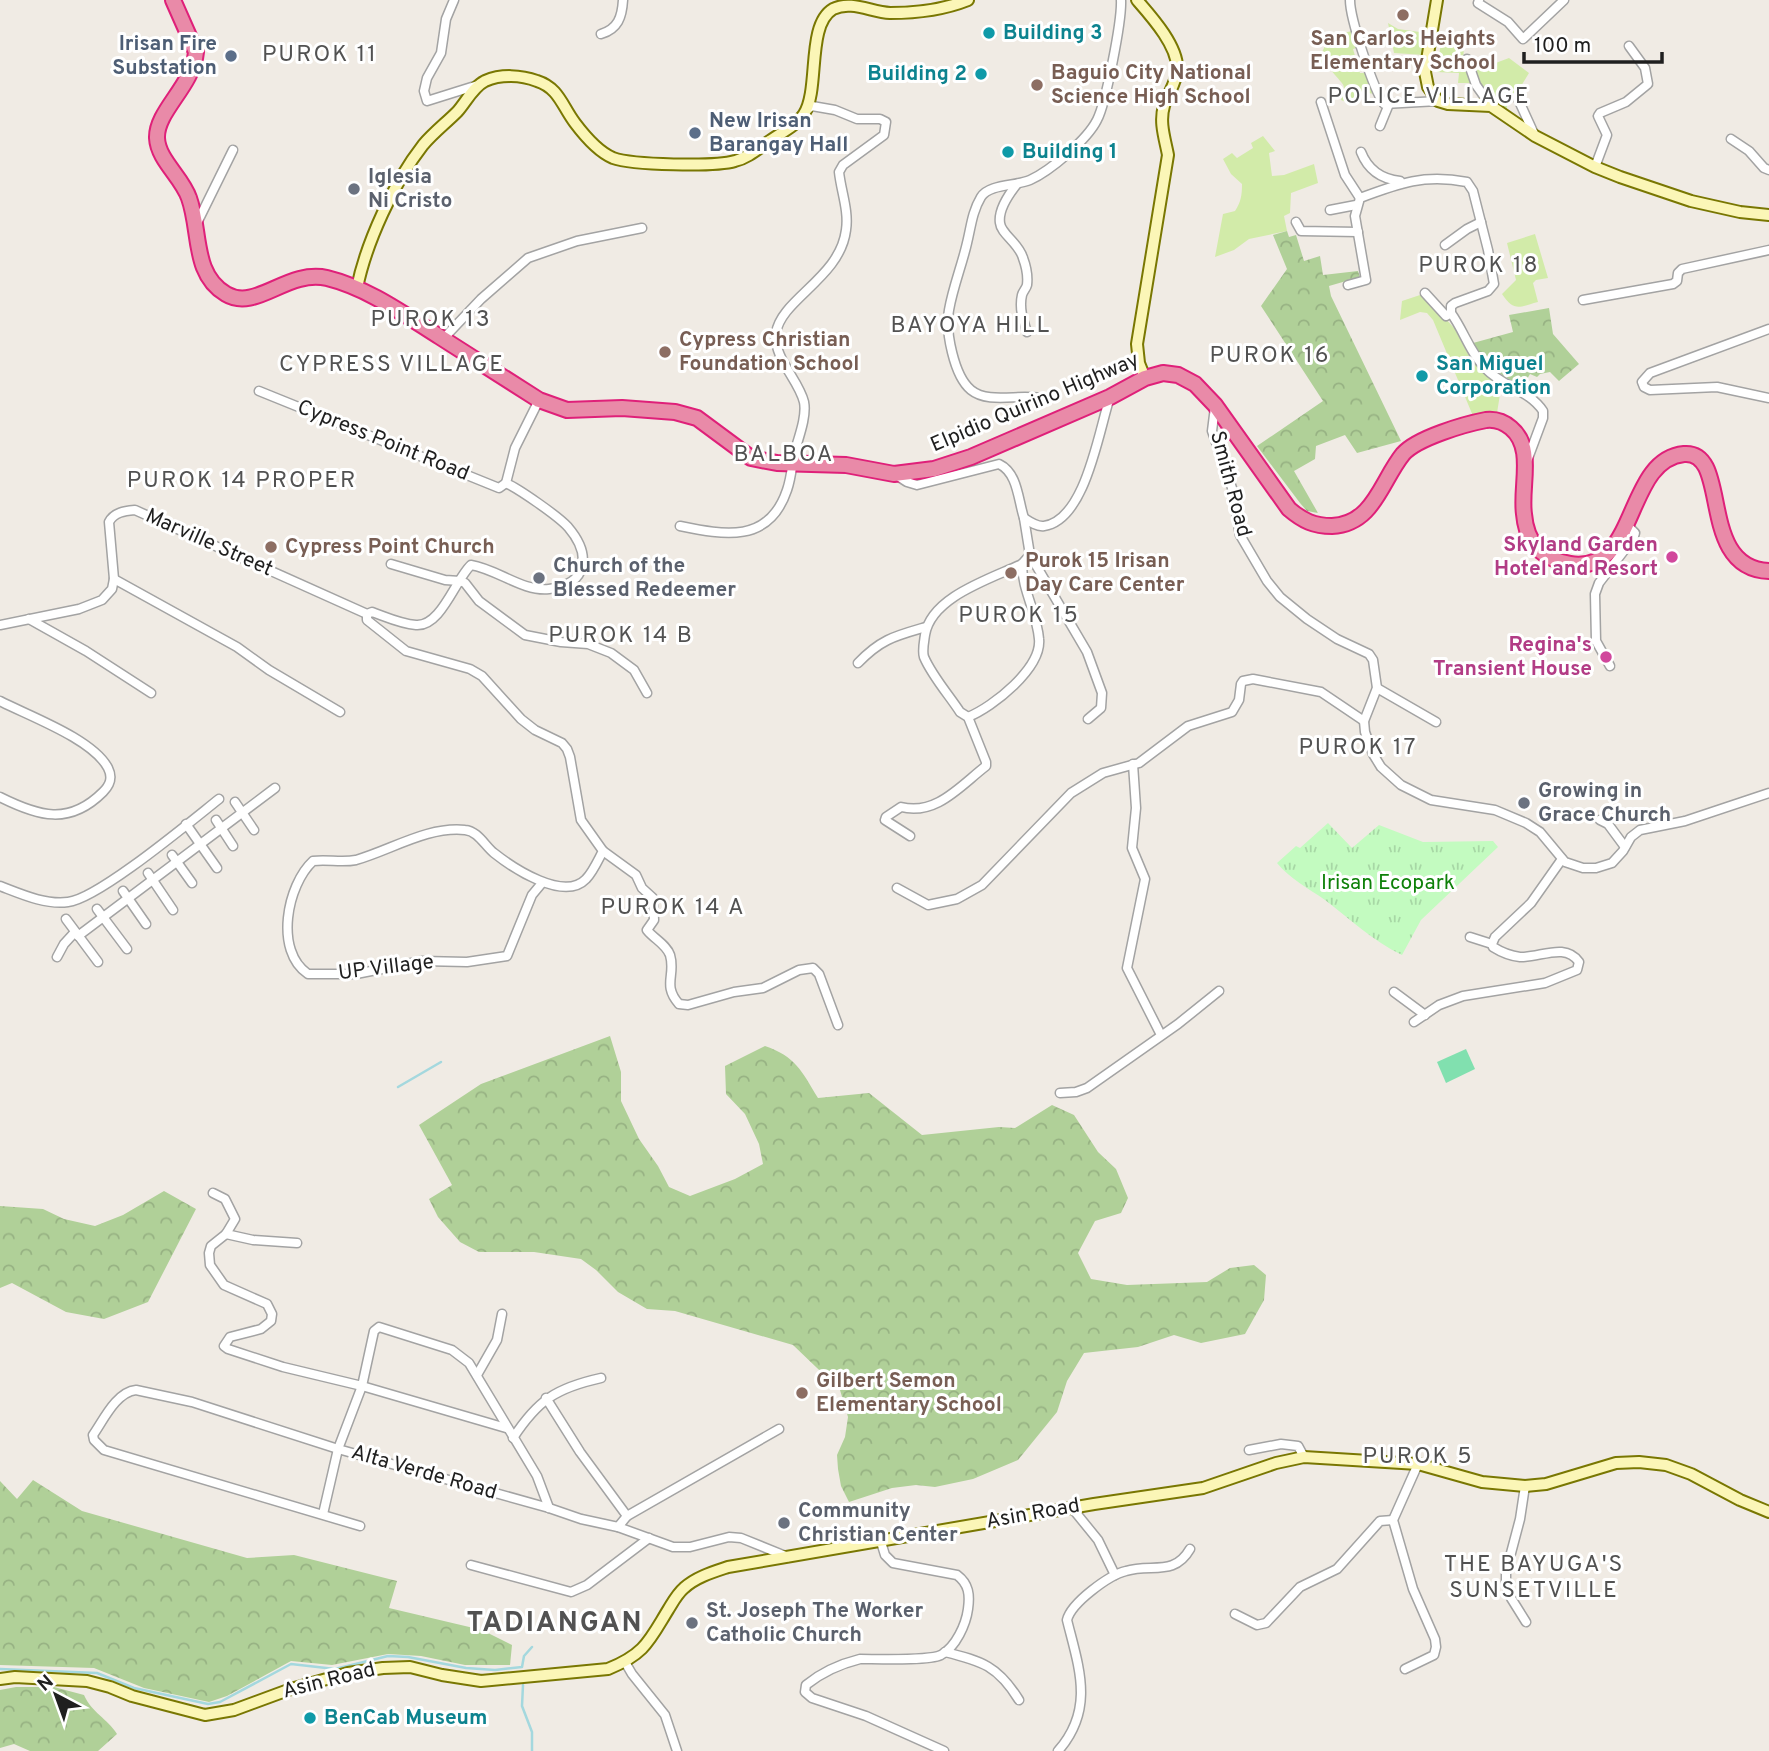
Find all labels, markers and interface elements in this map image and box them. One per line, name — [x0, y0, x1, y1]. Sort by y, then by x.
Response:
marker: San Carlos Heights Elementary School — [1395, 7, 1411, 23]
place label: Building 3 — [1003, 20, 1103, 47]
scale bar — [1524, 21, 1662, 65]
marker: Building 3 — [981, 25, 997, 41]
place label: San Carlos Heights Elementary School — [1310, 26, 1496, 77]
place label: Irisan Fire Substation — [112, 31, 217, 82]
text: 100 m — [1534, 33, 1591, 60]
district label: PUROK 11 — [262, 41, 378, 70]
marker: Irisan Fire Substation — [223, 48, 239, 64]
place label: Baguio City National Science High School — [1051, 60, 1252, 111]
place label: Building 2 — [867, 61, 967, 88]
marker: Building 2 — [973, 66, 989, 82]
marker: Baguio City National Science High School — [1029, 77, 1045, 93]
district label: POLICE VILLAGE — [1327, 83, 1531, 112]
place label: New Irisan Barangay Hall — [709, 108, 848, 159]
marker: New Irisan Barangay Hall — [687, 125, 703, 141]
place label: Building 1 — [1022, 139, 1117, 166]
marker: Building 1 — [1000, 144, 1016, 160]
place label: Iglesia Ni Cristo — [368, 164, 452, 215]
marker: Iglesia Ni Cristo — [346, 181, 362, 197]
district label: PUROK 18 — [1418, 252, 1540, 281]
district label: PUROK 13 — [370, 306, 492, 335]
district label: BAYOYA HILL — [891, 312, 1051, 341]
place label: Cypress Christian Foundation School — [679, 327, 859, 378]
district label: PUROK 16 — [1209, 342, 1331, 371]
marker: Cypress Christian Foundation School — [657, 344, 673, 360]
street label: Elpidio Quirino Highway — [927, 347, 1143, 459]
district label: CYPRESS VILLAGE — [279, 351, 505, 380]
place label: San Miguel Corporation — [1436, 351, 1551, 402]
marker: San Miguel Corporation — [1414, 368, 1430, 384]
street label: Cypress Point Road — [293, 394, 473, 488]
street label: Smith Road — [1203, 428, 1257, 540]
district label: BALBOA — [734, 441, 834, 470]
district label: PUROK 14 PROPER — [127, 467, 357, 496]
street label: Marville Street — [141, 503, 277, 583]
place label: Skyland Garden Hotel and Resort — [1494, 532, 1658, 583]
place label: Cypress Point Church — [285, 534, 495, 561]
marker: Cypress Point Church — [263, 539, 279, 555]
place label: Purok 15 Irisan Day Care Center — [1025, 548, 1185, 599]
marker: Skyland Garden Hotel and Resort — [1664, 549, 1680, 565]
place label: Church of the Blessed Redeemer — [553, 553, 736, 604]
marker: Purok 15 Irisan Day Care Center — [1003, 565, 1019, 581]
marker: Church of the Blessed Redeemer — [531, 570, 547, 586]
district label: PUROK 15 — [958, 602, 1080, 631]
district label: PUROK 14 B — [548, 622, 694, 651]
place label: Regina's Transient House — [1433, 632, 1592, 683]
marker: Regina's Transient House — [1598, 649, 1614, 665]
district label: PUROK 17 — [1298, 734, 1418, 763]
place label: Growing in Grace Church — [1538, 778, 1671, 829]
marker: Growing in Grace Church — [1516, 795, 1532, 811]
park label: Irisan Ecopark — [1321, 870, 1455, 897]
district label: PUROK 14 A — [600, 894, 746, 923]
street label: UP Village — [337, 949, 435, 987]
place label: Gilbert Semon Elementary School — [816, 1368, 1002, 1419]
marker: Gilbert Semon Elementary School — [794, 1385, 810, 1401]
street label: Alta Verde Road — [348, 1439, 500, 1507]
district label: PUROK 5 — [1362, 1443, 1474, 1472]
street label: Asin Road — [984, 1492, 1082, 1536]
place label: Community Christian Center — [798, 1498, 958, 1549]
marker: Community Christian Center — [776, 1515, 792, 1531]
district label: THE BAYUGA'S SUNSETVILLE — [1444, 1551, 1624, 1606]
place label: St. Joseph The Worker Catholic Church — [706, 1598, 923, 1649]
district label: TADIANGAN — [466, 1606, 644, 1642]
marker: St. Joseph The Worker Catholic Church — [684, 1615, 700, 1631]
street label: Asin Road — [280, 1656, 378, 1706]
north arrow — [21, 1660, 91, 1730]
text: N — [33, 1670, 59, 1697]
place label: BenCab Museum — [324, 1705, 487, 1732]
marker: BenCab Museum — [302, 1710, 318, 1726]

